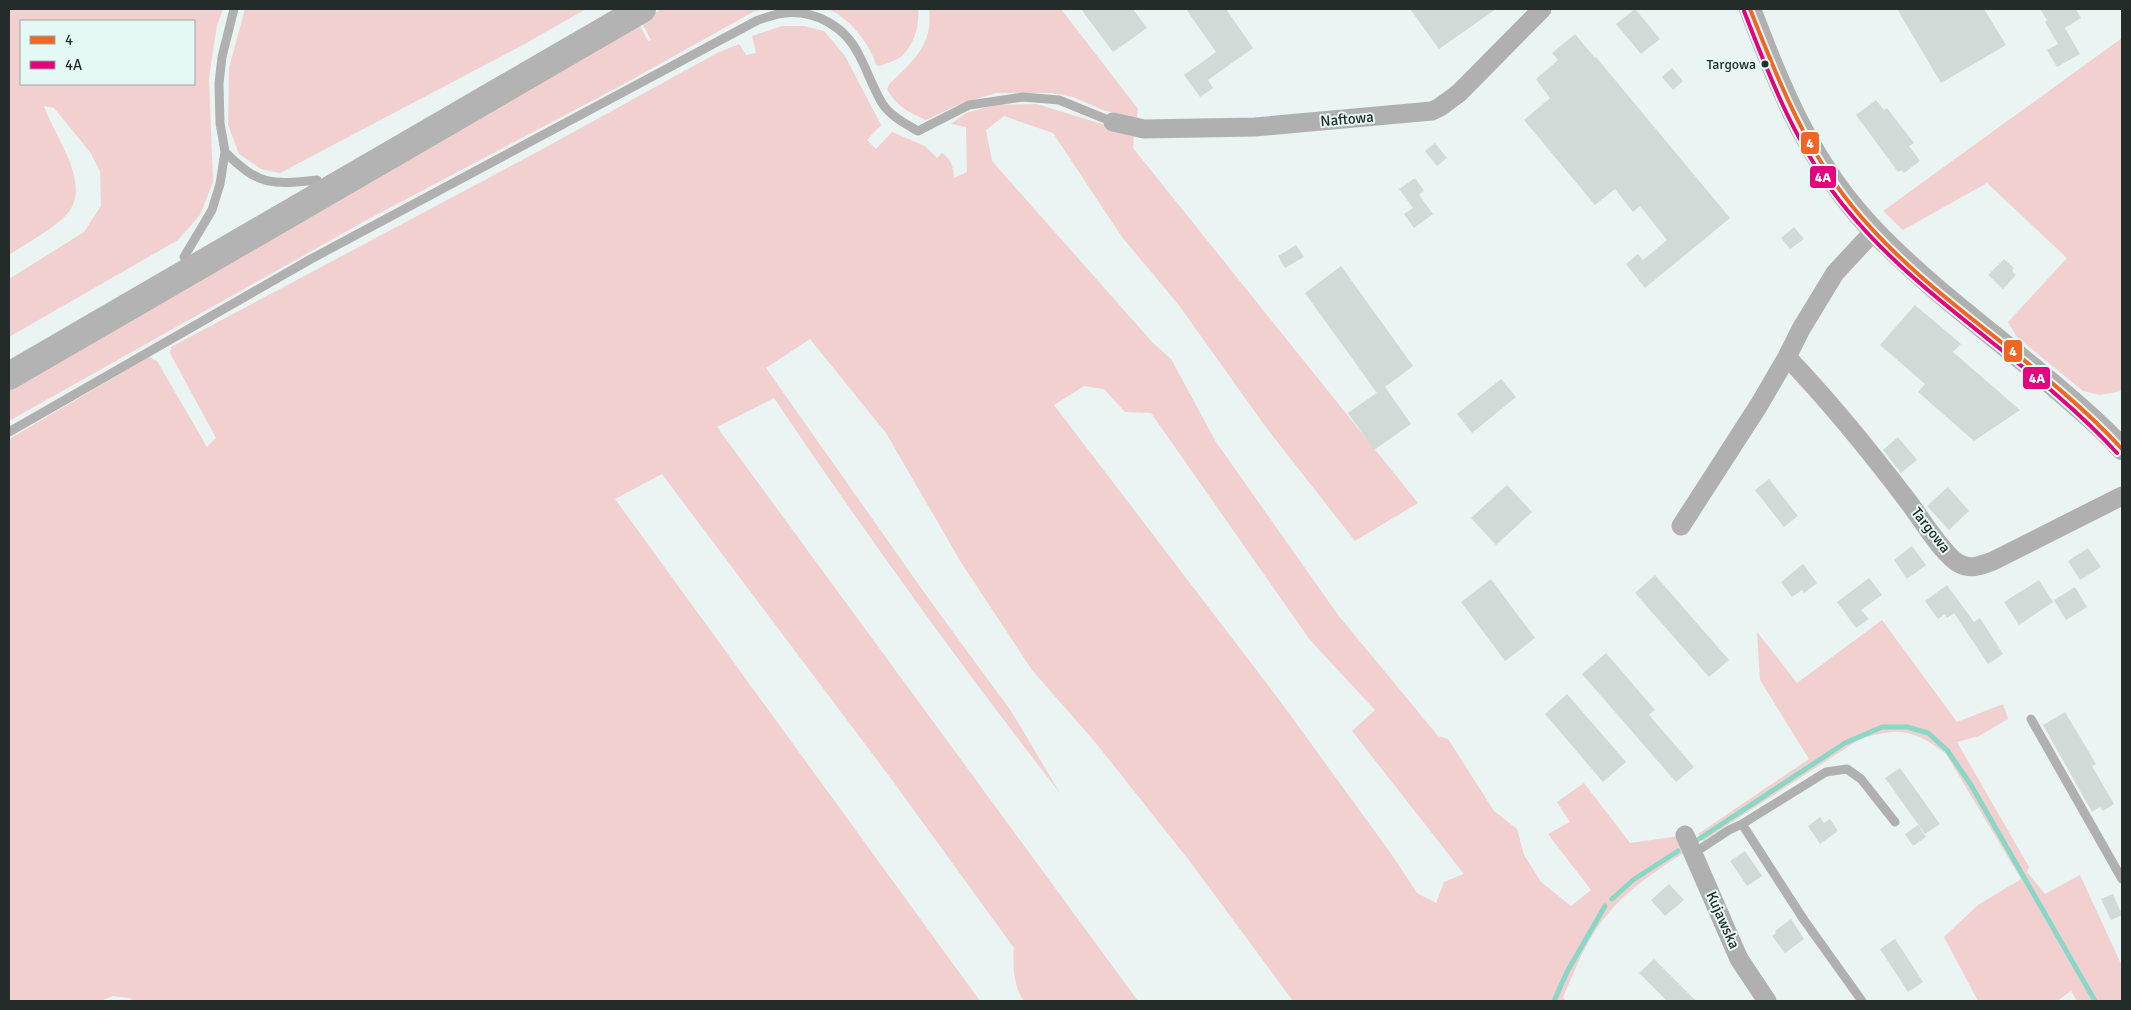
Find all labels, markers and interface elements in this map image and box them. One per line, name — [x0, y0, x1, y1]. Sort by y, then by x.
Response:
legend — [20, 20, 195, 85]
text: 4 — [65, 31, 73, 49]
text: 4A — [65, 56, 82, 74]
place label: Targowa — [1706, 56, 1756, 73]
marker: Targowa — [1760, 59, 1770, 69]
street label: Naftowa — [1320, 108, 1374, 130]
line badge: 4 — [1800, 131, 1820, 155]
text: 4 — [1806, 135, 1814, 152]
line badge: 4A — [1809, 165, 1837, 189]
text: 4A — [1815, 169, 1831, 186]
line badge: 4 — [2003, 339, 2023, 363]
text: 4 — [2009, 343, 2017, 360]
line badge: 4A — [2022, 366, 2051, 390]
text: 4A — [2029, 370, 2045, 387]
street label: Targowa — [1908, 504, 1954, 556]
street label: Kujawska — [1702, 888, 1744, 952]

